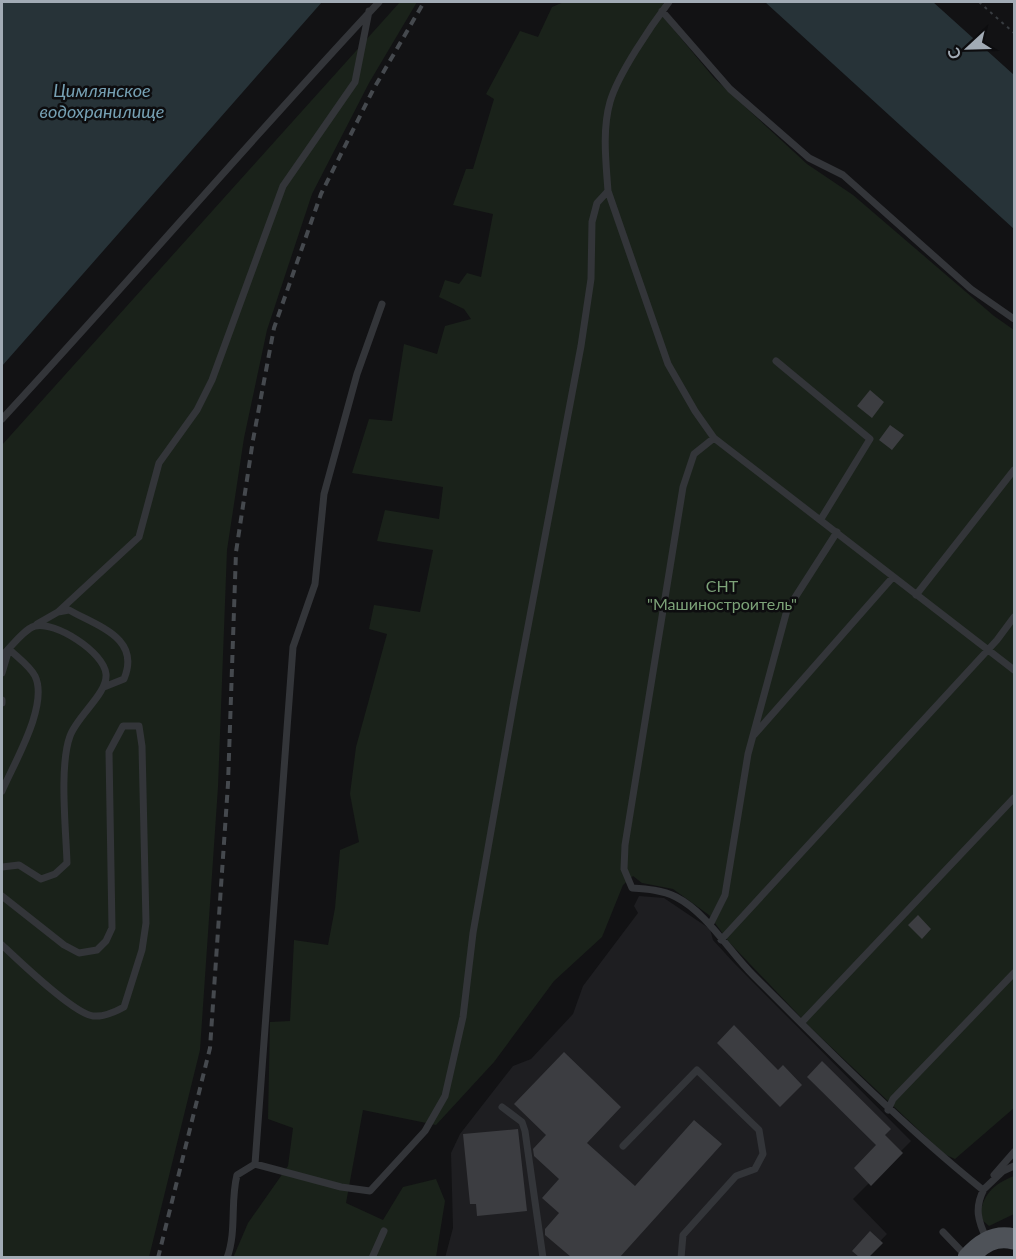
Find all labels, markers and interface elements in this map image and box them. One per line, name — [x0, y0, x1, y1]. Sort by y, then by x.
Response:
north arrow — [938, 18, 998, 78]
text: С — [943, 45, 964, 62]
water label: Цимлянское водохранилище — [40, 79, 164, 122]
park label: СНТ "Машиностроитель" — [647, 576, 797, 613]

